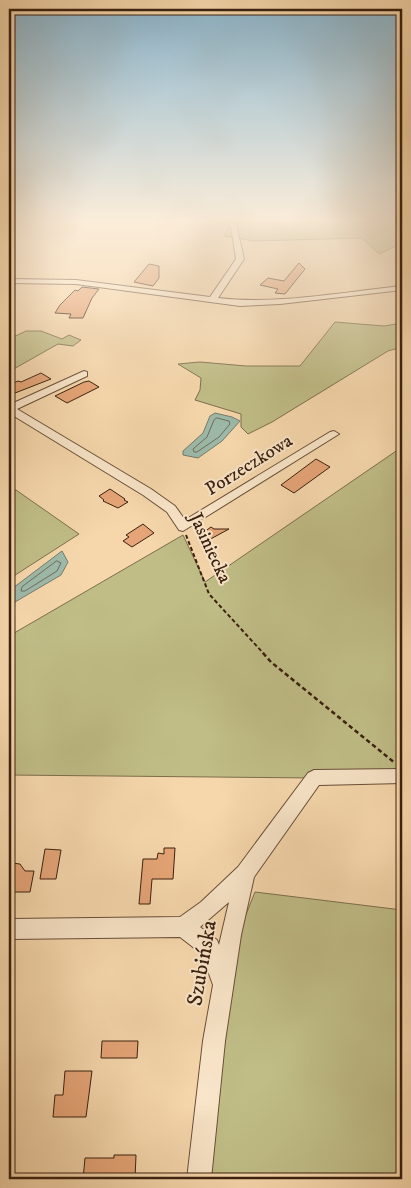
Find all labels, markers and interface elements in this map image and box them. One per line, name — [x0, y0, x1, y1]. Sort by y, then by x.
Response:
street label: Porzeczkowa — [201, 429, 297, 501]
street label: Jasiniecka — [183, 507, 236, 587]
street label: Szubińska — [181, 917, 223, 1008]

